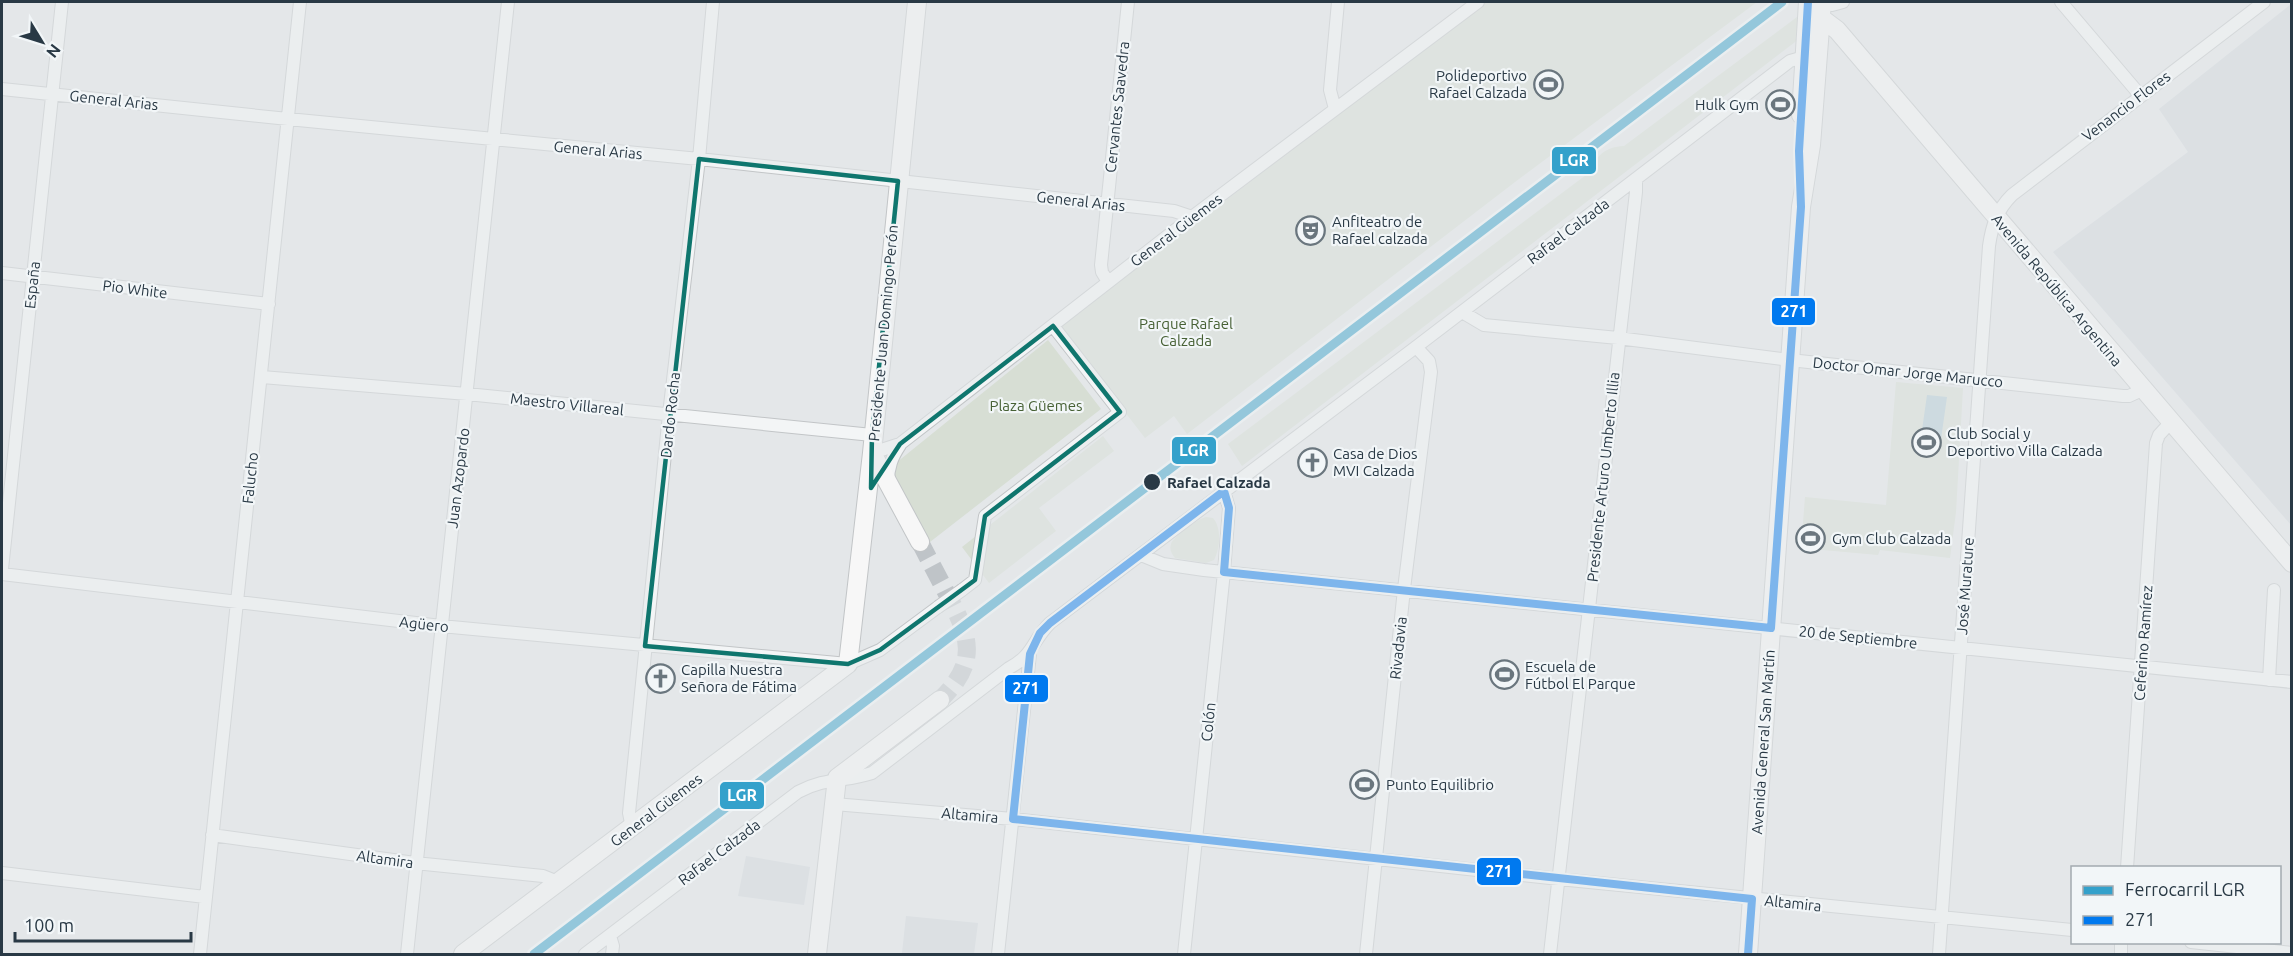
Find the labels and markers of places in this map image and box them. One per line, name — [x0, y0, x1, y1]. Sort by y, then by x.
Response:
place label: Polideportivo Rafael Calzada — [1429, 67, 1527, 101]
sports icon: Polideportivo Rafael Calzada — [1532, 68, 1564, 100]
sports icon: Hulk Gym — [1764, 88, 1796, 120]
place label: Hulk Gym — [1695, 96, 1759, 113]
place label: Anfiteatro de Rafael calzada — [1332, 213, 1428, 247]
theatre icon: Anfiteatro de Rafael calzada — [1295, 214, 1327, 246]
place label: Club Social y Deportivo Villa Calzada — [1947, 425, 2103, 459]
sports icon: Club Social y Deportivo Villa Calzada — [1910, 426, 1942, 458]
place label: Casa de Dios MVI Calzada — [1333, 445, 1418, 479]
church icon: Casa de Dios MVI Calzada — [1296, 446, 1328, 478]
marker: Rafael Calzada — [1142, 472, 1162, 492]
place label: Rafael Calzada — [1167, 474, 1271, 491]
sports icon: Gym Club Calzada — [1795, 522, 1827, 554]
place label: Gym Club Calzada — [1832, 530, 1951, 547]
place label: Escuela de Fútbol El Parque — [1525, 658, 1636, 692]
sports icon: Escuela de Fútbol El Parque — [1488, 659, 1520, 691]
place label: Capilla Nuestra Señora de Fátima — [681, 661, 797, 695]
church icon: Capilla Nuestra Señora de Fátima — [644, 662, 676, 694]
sports icon: Punto Equilibrio — [1349, 768, 1381, 800]
place label: Punto Equilibrio — [1386, 776, 1494, 793]

